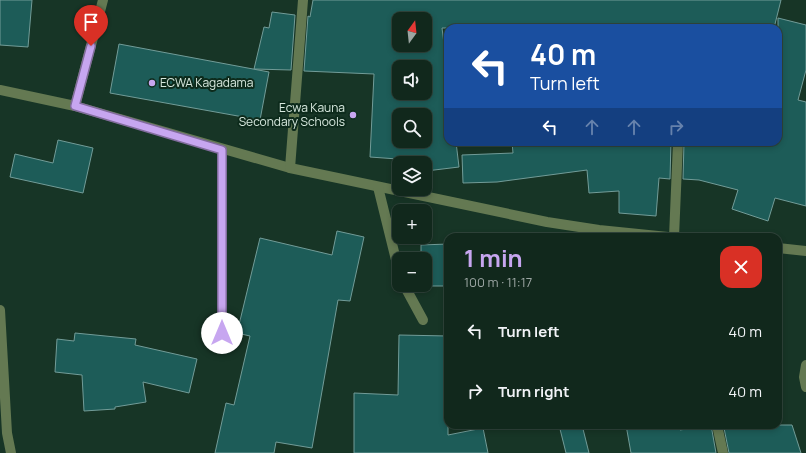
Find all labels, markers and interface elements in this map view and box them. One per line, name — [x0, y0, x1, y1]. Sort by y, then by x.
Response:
pin — [74, 5, 108, 46]
icon: arrive — [80, 11, 102, 33]
north arrow — [392, 12, 432, 52]
map controls — [392, 12, 432, 292]
text: 40 m — [530, 35, 596, 73]
icon: left — [464, 40, 516, 92]
button: sound — [392, 60, 432, 100]
text: Turn left — [530, 71, 600, 95]
place label: ECWA Kagadama — [160, 74, 253, 91]
marker: ECWA Kagadama — [147, 78, 157, 88]
place label: Ecwa Kauna Secondary Schools — [239, 99, 345, 130]
button: search — [392, 108, 432, 148]
marker: Ecwa Kauna Secondary Schools — [348, 110, 358, 120]
icon: left — [539, 116, 561, 138]
icon: ahead — [581, 116, 603, 138]
icon: ahead — [623, 116, 645, 138]
icon: right — [665, 116, 687, 138]
button: layers — [392, 156, 432, 196]
button: + — [392, 204, 432, 244]
text: 1 min — [464, 241, 523, 274]
button: close — [720, 246, 762, 288]
button: − — [392, 252, 432, 292]
text: 100 m · 11:17 — [464, 273, 532, 291]
position arrow — [201, 312, 243, 354]
icon: left — [464, 320, 486, 342]
text: Turn left — [498, 321, 560, 342]
text: 40 m — [728, 321, 762, 342]
icon: right — [464, 380, 486, 402]
text: Turn right — [498, 381, 569, 402]
text: 40 m — [728, 381, 762, 402]

